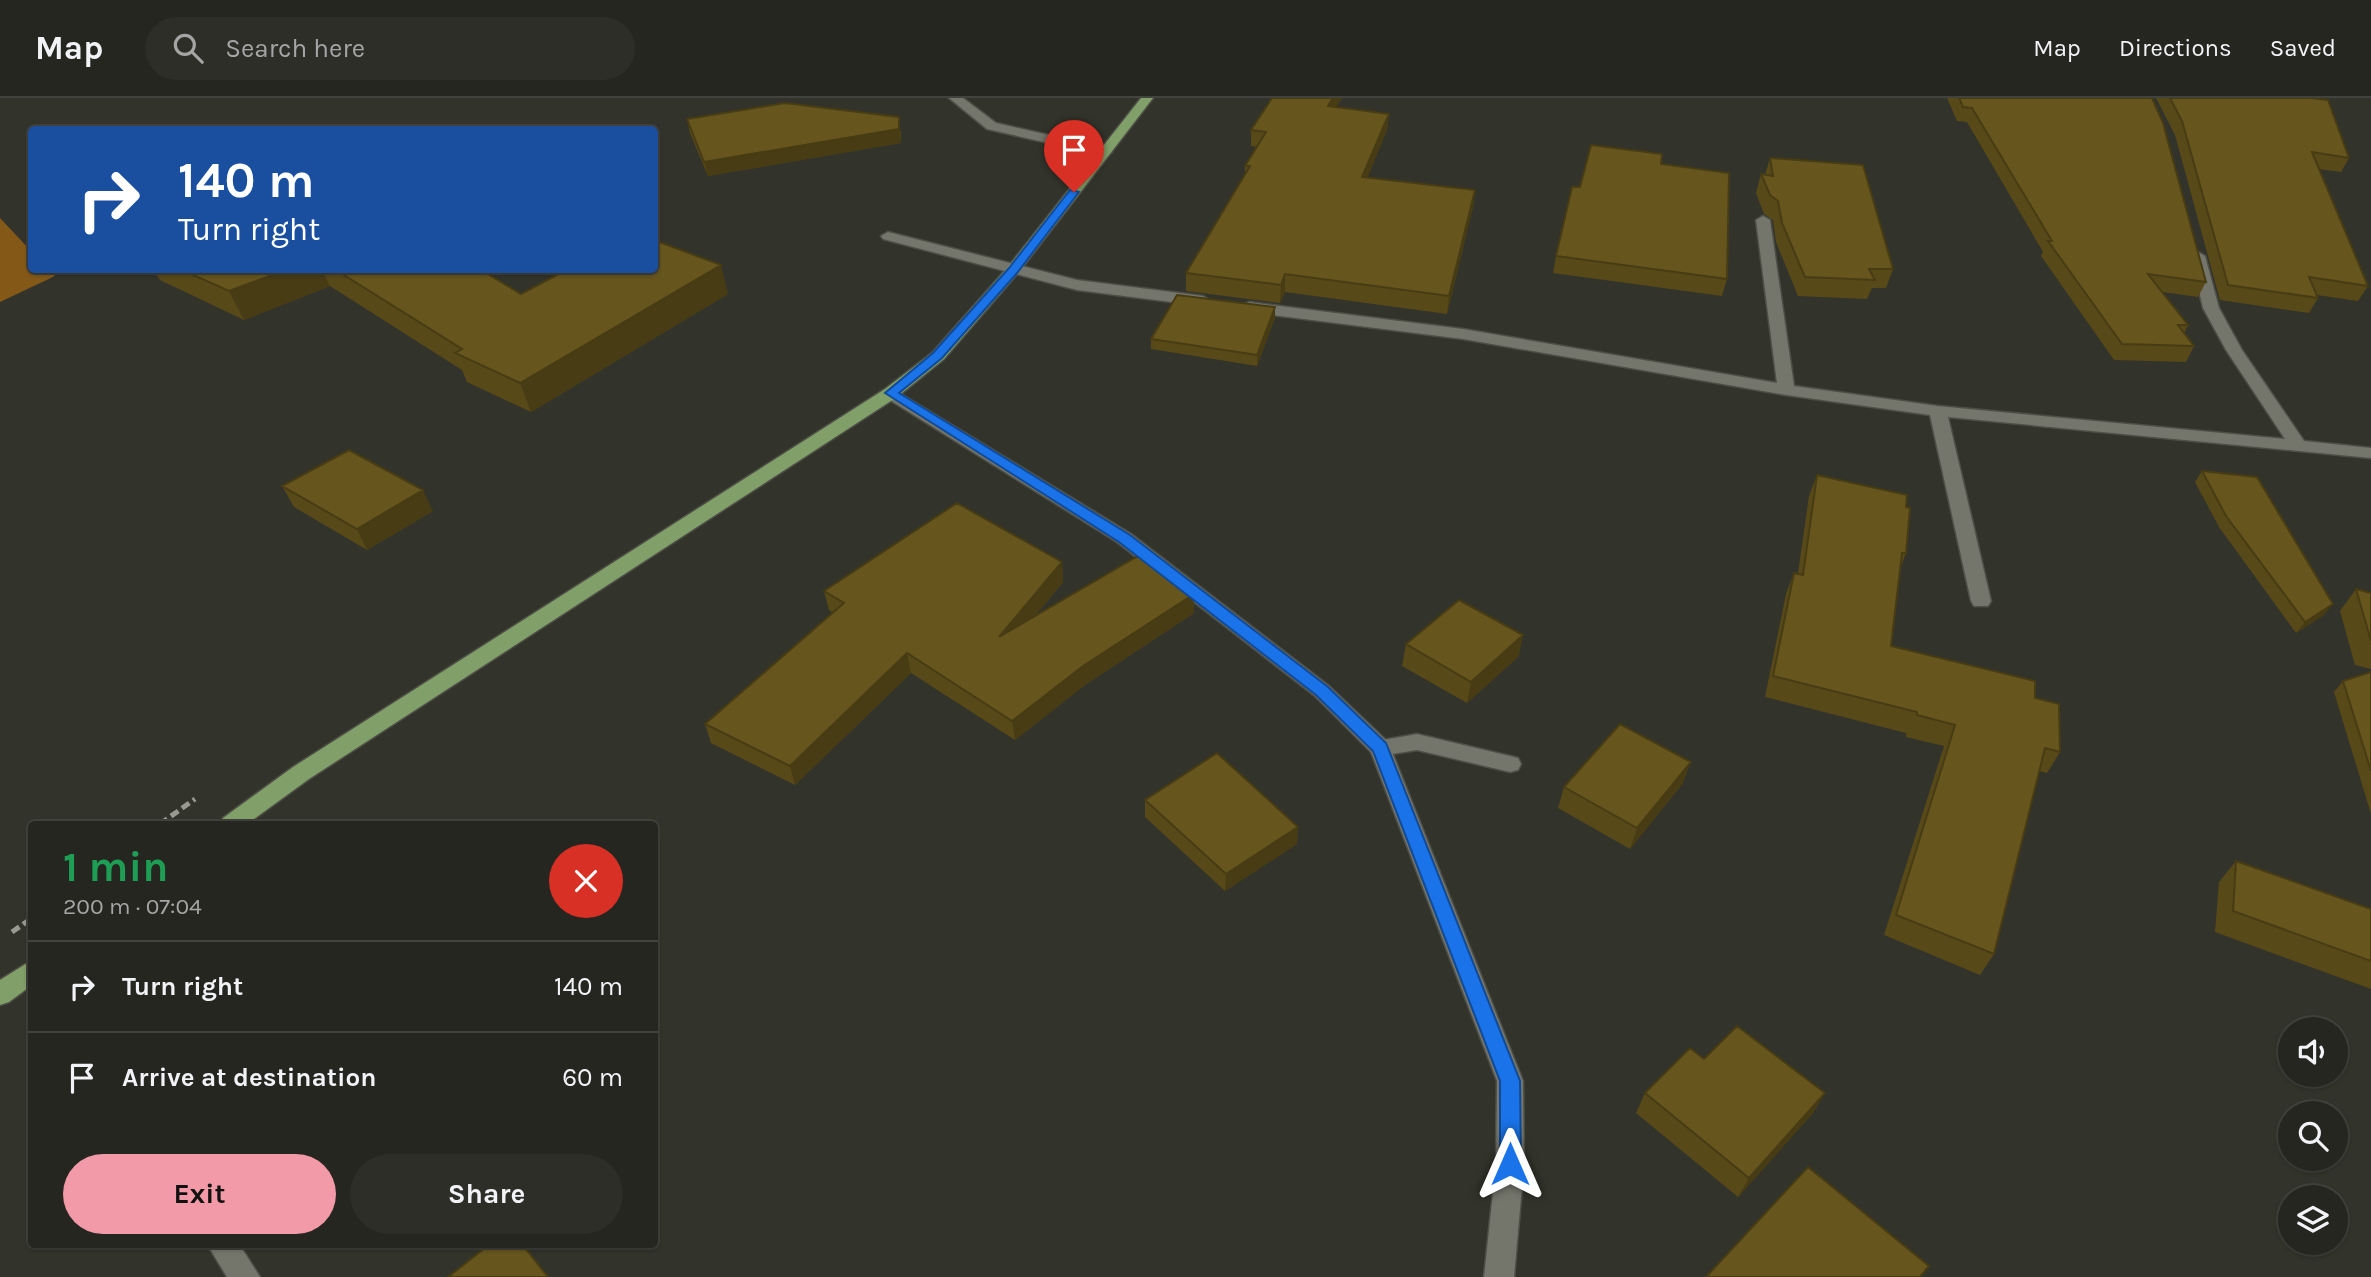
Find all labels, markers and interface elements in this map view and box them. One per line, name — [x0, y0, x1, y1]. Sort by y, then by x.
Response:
search box — [145, 17, 635, 80]
text: Map — [35, 29, 103, 67]
icon: search — [169, 29, 207, 67]
text: Search here — [225, 33, 365, 64]
text: Map — [2033, 34, 2081, 62]
text: Directions — [2119, 34, 2232, 62]
text: Saved — [2270, 34, 2336, 62]
pin — [1044, 120, 1104, 192]
icon: arrive — [1055, 131, 1093, 169]
text: 140 m — [178, 152, 315, 209]
icon: right — [63, 154, 154, 245]
text: Turn right — [178, 211, 320, 248]
text: 1 min — [63, 842, 168, 892]
button: close — [549, 844, 623, 918]
text: 200 m · 07:04 — [63, 893, 202, 920]
icon: right — [63, 968, 101, 1006]
text: Turn right — [122, 971, 243, 1002]
text: 140 m — [554, 971, 623, 1002]
map controls — [2278, 1017, 2348, 1255]
button: sound — [2278, 1017, 2348, 1087]
icon: arrive — [63, 1059, 101, 1097]
text: Arrive at destination — [122, 1062, 376, 1093]
text: 60 m — [562, 1062, 623, 1093]
button: search — [2278, 1101, 2348, 1171]
position arrow — [1473, 1127, 1547, 1201]
button: Exit — [63, 1154, 336, 1234]
button: Share — [350, 1154, 623, 1234]
button: layers — [2278, 1185, 2348, 1255]

